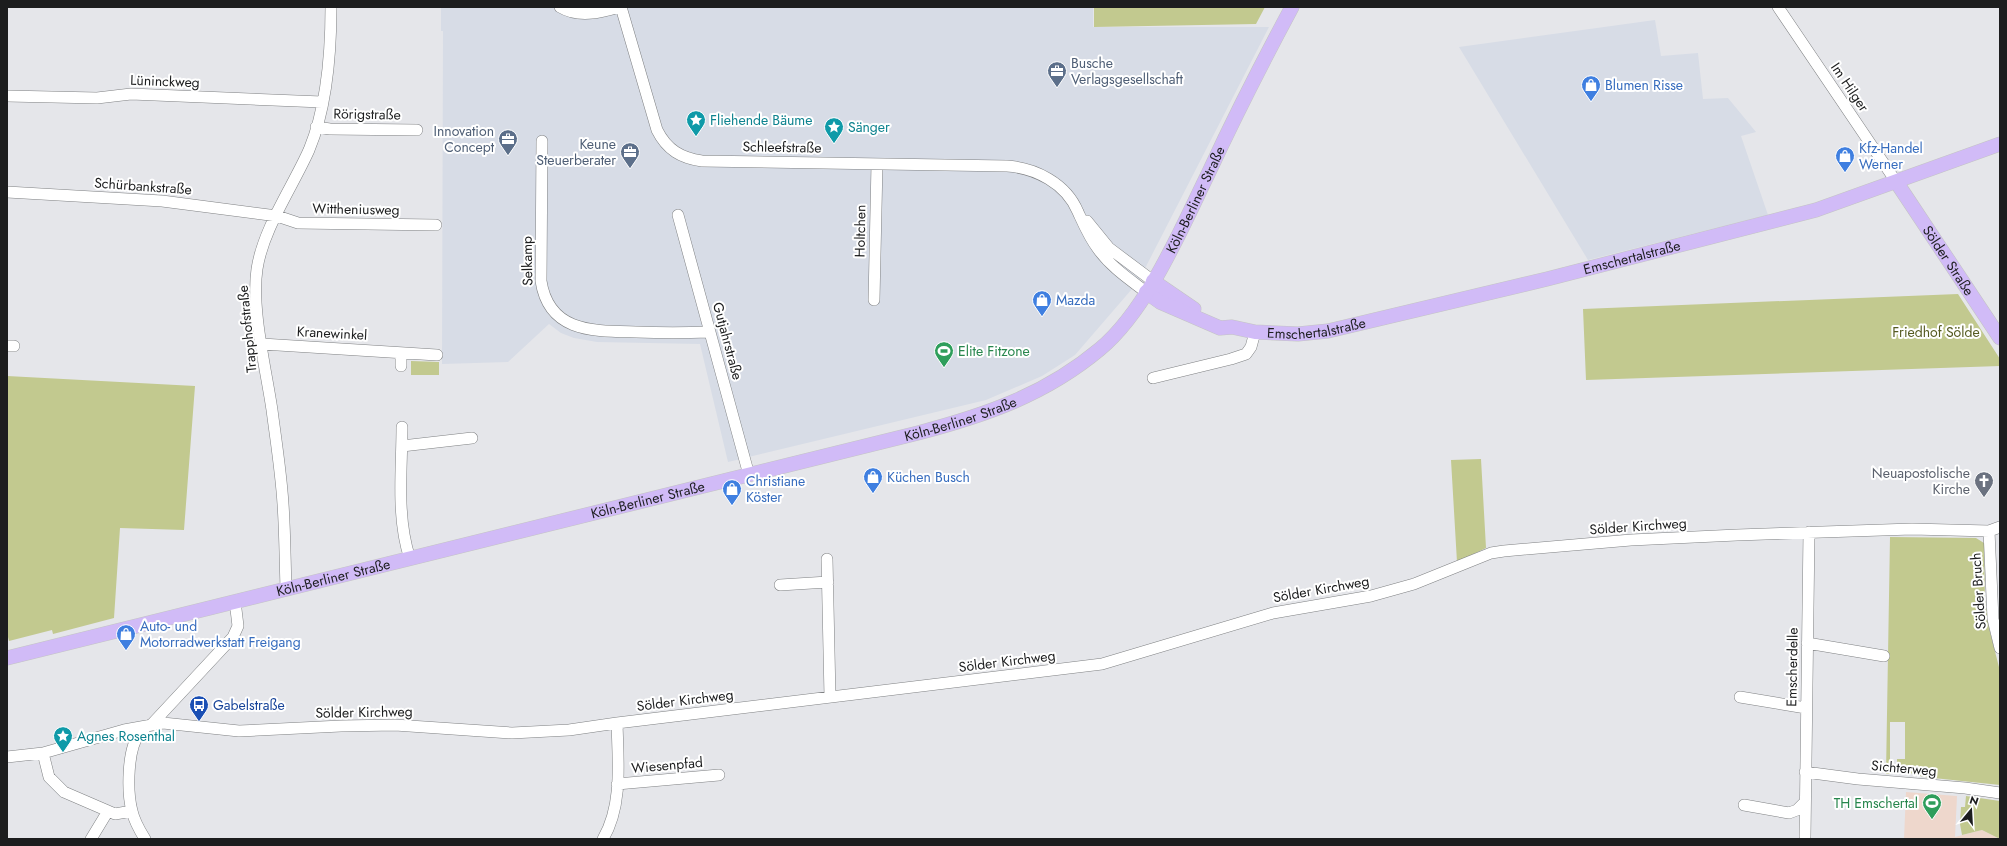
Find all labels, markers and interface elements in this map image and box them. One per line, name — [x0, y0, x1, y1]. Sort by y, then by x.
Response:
place label: Busche Verlagsgesellschaft — [1071, 53, 1184, 89]
street label: Im Hilger — [1826, 58, 1874, 116]
office icon: Busche Verlagsgesellschaft — [1046, 60, 1068, 88]
street label: Lüninckweg — [130, 70, 200, 92]
shop icon: Blumen Risse — [1580, 74, 1602, 102]
place label: Blumen Risse — [1605, 75, 1683, 95]
street label: Rörigstraße — [333, 103, 401, 125]
place icon: Fliehende Bäume — [685, 109, 707, 137]
place label: Fliehende Bäume — [710, 110, 812, 130]
place icon: Sänger — [823, 116, 845, 144]
place label: Sänger — [848, 117, 890, 137]
place label: Innovation Concept — [434, 121, 495, 157]
office icon: Innovation Concept — [497, 128, 519, 156]
place label: Keune Steuerberater — [536, 134, 616, 170]
street label: Schleefstraße — [742, 136, 822, 158]
place label: Kfz-Handel Werner — [1859, 138, 1923, 174]
office icon: Keune Steuerberater — [619, 141, 641, 169]
street label: Köln-Berliner Straße — [1161, 143, 1230, 257]
shop icon: Kfz-Handel Werner — [1834, 145, 1856, 173]
street label: Schürbankstraße — [94, 173, 192, 199]
street label: Wittheniusweg — [312, 198, 400, 220]
street label: Holtchen — [850, 204, 870, 258]
street label: Sölder Straße — [1918, 221, 1979, 300]
street label: Emschertalstraße — [1581, 235, 1682, 279]
street label: Selkamp — [517, 236, 537, 286]
street label: Trapphofstraße — [232, 284, 262, 374]
shop icon: Mazda — [1031, 289, 1053, 317]
place label: Mazda — [1056, 290, 1095, 310]
street label: Gutjahrstraße — [708, 300, 748, 382]
street label: Emschertalstraße — [1267, 312, 1368, 344]
street label: Kranewinkel — [296, 321, 368, 345]
park label: Friedhof Sölde — [1892, 322, 1980, 342]
sports icon: Elite Fitzone — [933, 340, 955, 368]
place label: Elite Fitzone — [958, 341, 1030, 361]
street label: Köln-Berliner Straße — [902, 392, 1020, 446]
place label: Neuapostolische Kirche — [1872, 463, 1970, 499]
shop icon: Küchen Busch — [862, 466, 884, 494]
place label: Küchen Busch — [887, 467, 970, 487]
church icon: Neuapostolische Kirche — [1973, 470, 1995, 498]
place label: Christiane Köster — [746, 471, 805, 507]
street label: Köln-Berliner Straße — [589, 476, 707, 523]
shop icon: Christiane Köster — [721, 478, 743, 506]
street label: Sölder Kirchweg — [1589, 513, 1687, 539]
street label: Sölder Bruch — [1965, 552, 1991, 630]
street label: Köln-Berliner Straße — [274, 554, 392, 601]
street label: Sölder Kirchweg — [1271, 571, 1371, 607]
place label: Auto- und Motorradwerkstatt Freigang — [140, 616, 301, 652]
shop icon: Auto- und Motorradwerkstatt Freigang — [115, 623, 137, 651]
street label: Emscherdelle — [1781, 627, 1803, 707]
street label: Sölder Kirchweg — [957, 645, 1057, 677]
street label: Sölder Kirchweg — [635, 684, 735, 716]
bus stop icon: Gabelstraße — [188, 694, 210, 722]
place label: Gabelstraße — [213, 695, 285, 715]
street label: Sölder Kirchweg — [315, 701, 413, 723]
place icon: Agnes Rosenthal — [52, 725, 74, 753]
place label: Agnes Rosenthal — [77, 726, 175, 746]
street label: Wiesenpfad — [630, 752, 704, 778]
street label: Sichterweg — [1870, 755, 1938, 781]
north arrow — [1951, 790, 1991, 830]
sports icon: TH Emschertal — [1921, 792, 1943, 820]
text: N — [1967, 792, 1981, 809]
place label: TH Emschertal — [1834, 793, 1918, 813]

